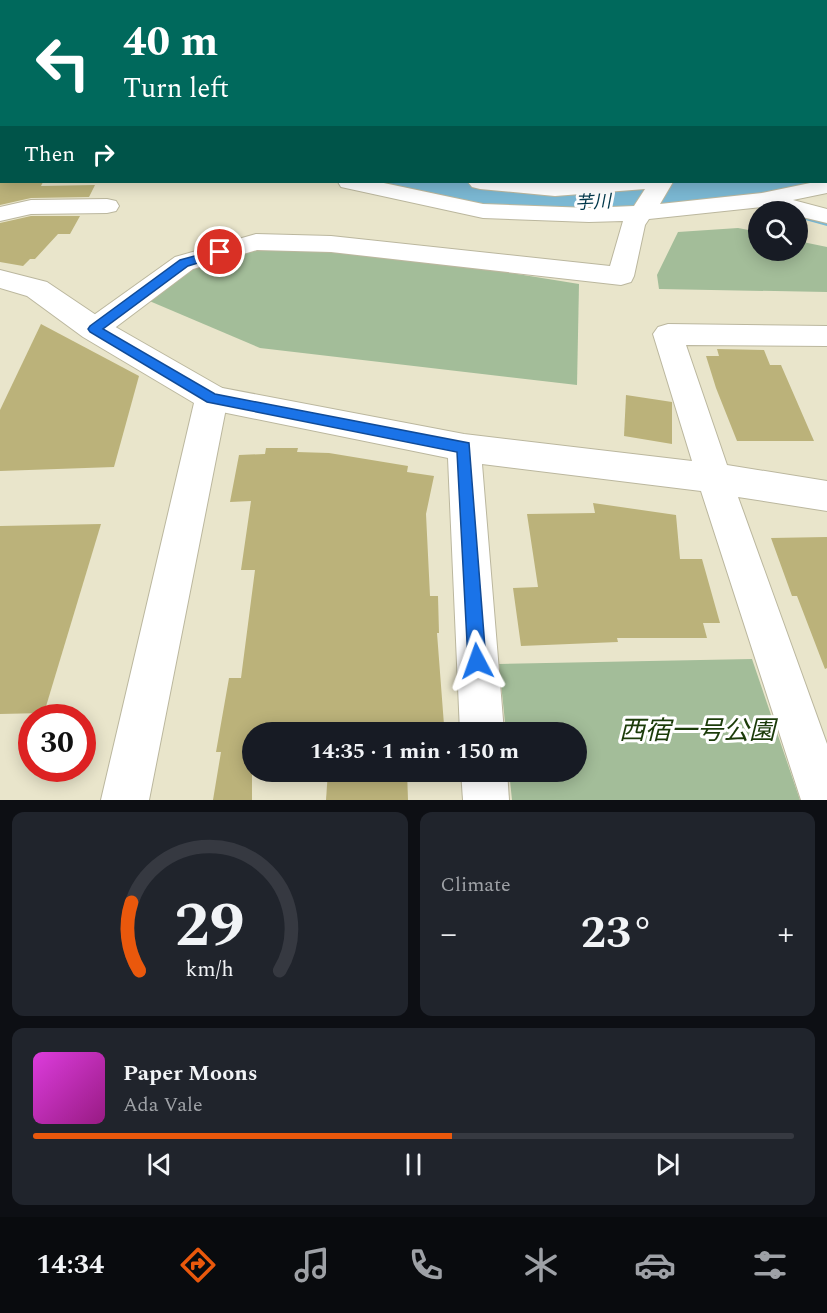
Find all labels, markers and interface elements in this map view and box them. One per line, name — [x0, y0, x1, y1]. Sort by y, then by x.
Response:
text: 40 m — [123, 11, 218, 74]
icon: left — [24, 24, 102, 102]
text: Turn left — [123, 68, 229, 110]
text: Then — [24, 138, 75, 171]
icon: right — [87, 138, 120, 171]
water label: 芋川 — [574, 188, 614, 217]
map controls — [748, 201, 808, 261]
button: search — [748, 201, 808, 261]
pin — [194, 226, 245, 277]
icon: arrive — [203, 235, 236, 268]
position arrow — [445, 629, 509, 693]
speed limit sign: 30 — [18, 704, 96, 782]
park label: 西宿一号公園 — [619, 711, 779, 751]
text: 14:35 · 1 min · 150 m — [310, 735, 519, 768]
text: Climate — [441, 870, 511, 900]
text: 29 — [175, 879, 245, 974]
text: 23° — [581, 899, 654, 968]
text: − — [441, 909, 457, 959]
text: + — [778, 909, 794, 959]
text: km/h — [186, 953, 234, 986]
text: Paper Moons — [123, 1057, 258, 1090]
text: Ada Vale — [123, 1090, 203, 1120]
icon: previous — [143, 1148, 176, 1181]
icon: pause — [397, 1148, 430, 1181]
icon: next — [651, 1148, 684, 1181]
text: 14:34 — [36, 1244, 104, 1286]
icon: directions — [177, 1244, 219, 1286]
icon: music — [291, 1244, 333, 1286]
icon: phone — [405, 1244, 447, 1286]
icon: climate — [520, 1244, 562, 1286]
icon: car — [634, 1244, 676, 1286]
icon: filters — [749, 1244, 791, 1286]

